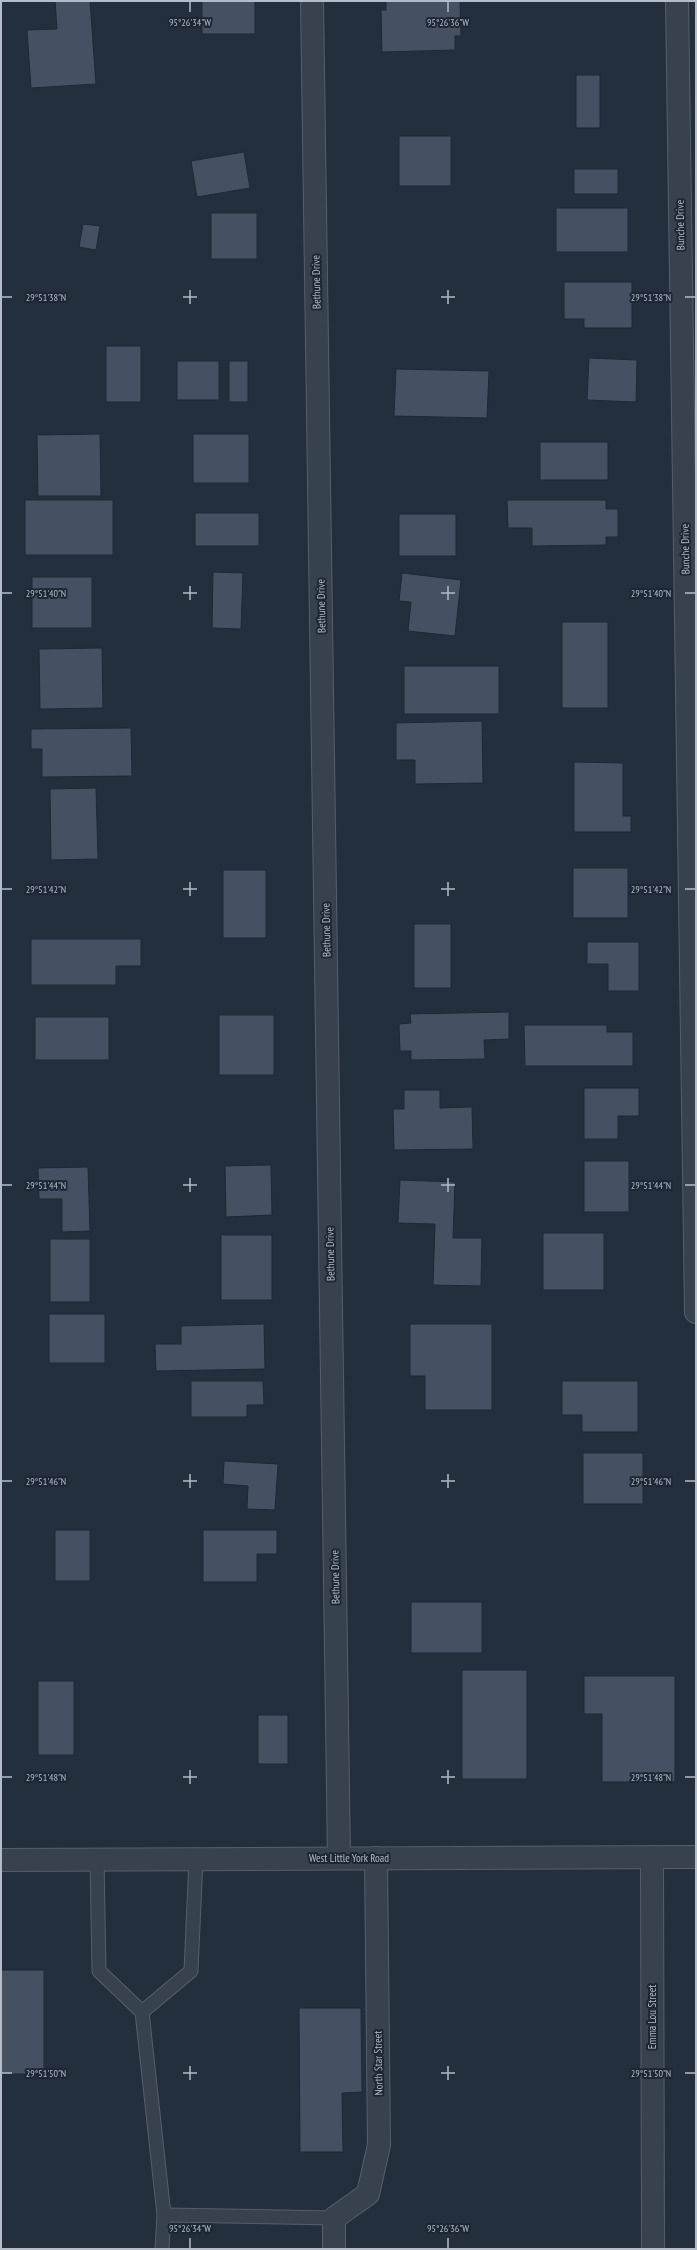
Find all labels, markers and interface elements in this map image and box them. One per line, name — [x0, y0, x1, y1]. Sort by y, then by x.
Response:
text: 95°26'34"W — [169, 16, 211, 29]
text: 95°26'36"W — [427, 16, 469, 29]
street label: Bunche Drive — [673, 199, 687, 250]
street label: Bethune Drive — [309, 254, 323, 309]
text: 29°51'38"N — [26, 291, 66, 304]
text: 29°51'38"N — [631, 291, 671, 304]
street label: Bunche Drive — [678, 523, 692, 574]
street label: Bethune Drive — [314, 578, 328, 633]
text: 29°51'40"N — [26, 587, 66, 600]
text: 29°51'40"N — [631, 587, 671, 600]
text: 29°51'42"N — [26, 883, 66, 896]
text: 29°51'42"N — [631, 883, 671, 896]
street label: Bethune Drive — [319, 902, 333, 957]
text: 29°51'44"N — [26, 1179, 66, 1192]
text: 29°51'44"N — [631, 1179, 671, 1192]
street label: Bethune Drive — [323, 1226, 337, 1281]
text: 29°51'46"N — [26, 1475, 66, 1488]
text: 29°51'46"N — [631, 1475, 671, 1488]
street label: Bethune Drive — [328, 1549, 342, 1604]
text: 29°51'48"N — [26, 1771, 66, 1784]
text: 29°51'48"N — [631, 1771, 671, 1784]
street label: West Little York Road — [309, 1851, 389, 1865]
street label: Emma Lou Street — [645, 1985, 659, 2049]
street label: North Star Street — [370, 2031, 386, 2095]
text: 29°51'50"N — [26, 2067, 66, 2080]
text: 29°51'50"N — [631, 2067, 671, 2080]
text: 95°26'34"W — [169, 2222, 211, 2235]
text: 95°26'36"W — [427, 2222, 469, 2235]

